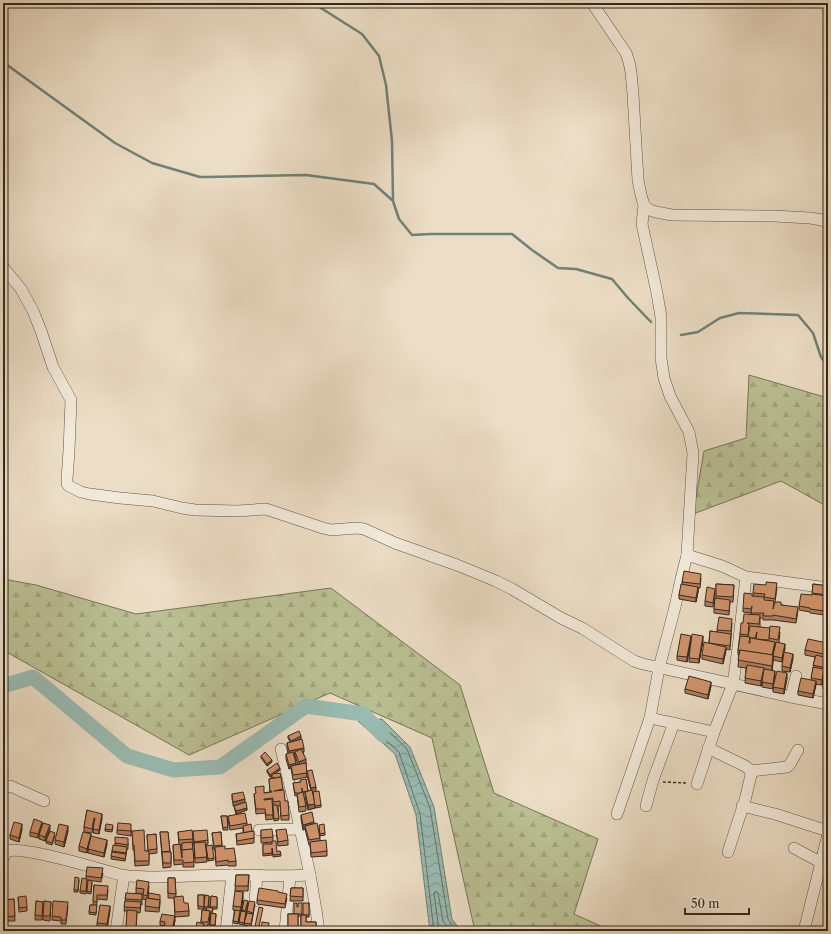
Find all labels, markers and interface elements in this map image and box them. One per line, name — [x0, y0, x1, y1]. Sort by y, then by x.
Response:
scale bar — [685, 890, 749, 916]
text: 50 m — [691, 896, 720, 911]

